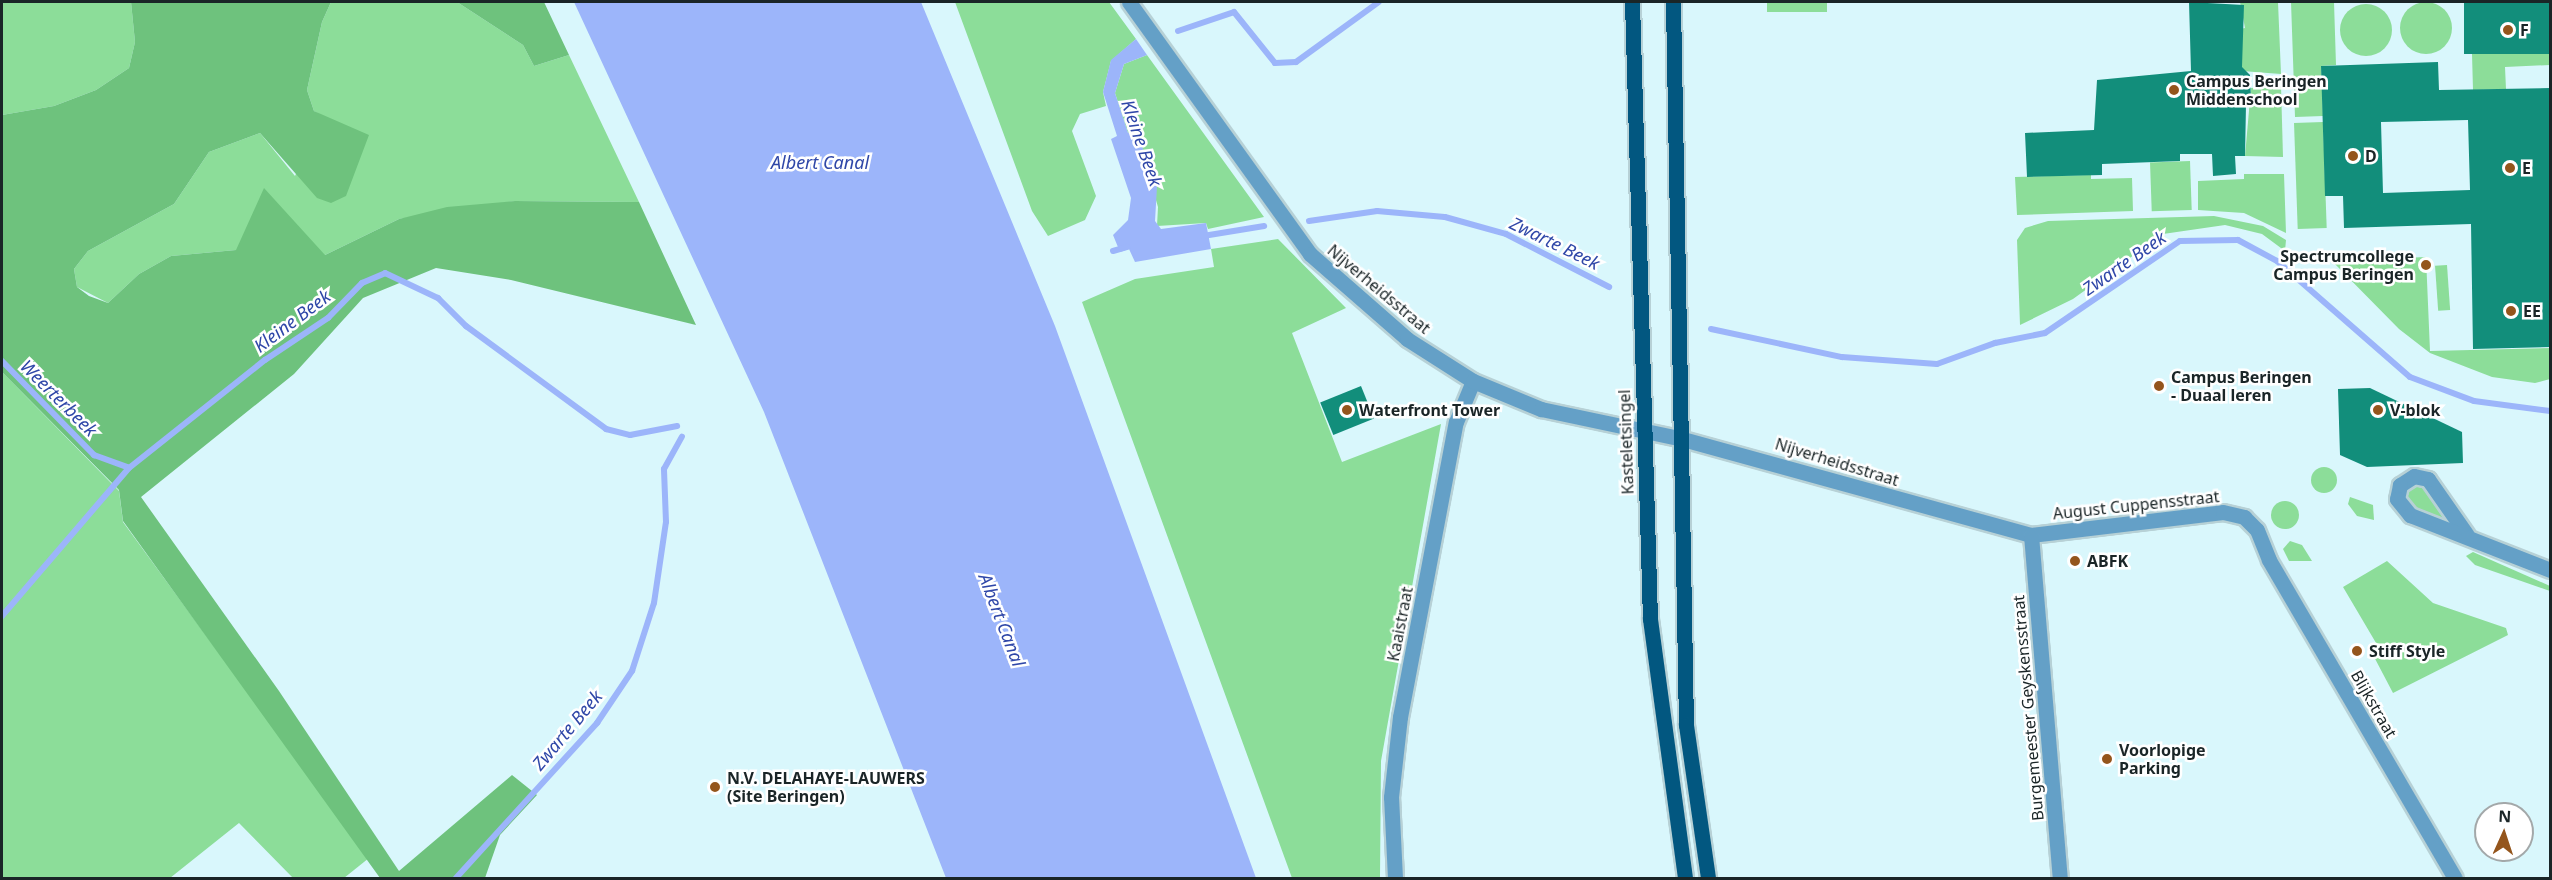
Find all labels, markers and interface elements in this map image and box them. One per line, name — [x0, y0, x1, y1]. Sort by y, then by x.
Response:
place label: F — [2520, 20, 2529, 40]
marker: F — [2501, 23, 2515, 37]
place label: Campus Beringen Middenschool — [2186, 71, 2327, 109]
marker: Campus Beringen Middenschool — [2167, 83, 2181, 97]
water label: Kleine Beek — [1117, 97, 1167, 189]
place label: D — [2365, 146, 2377, 166]
marker: D — [2346, 149, 2360, 163]
water label: Albert Canal — [771, 151, 869, 173]
place label: E — [2522, 158, 2531, 178]
marker: E — [2503, 161, 2517, 175]
water label: Zwarte Beek — [1507, 212, 1603, 274]
water label: Zwarte Beek — [2078, 226, 2170, 300]
street label: Nijverheidsstraat — [1324, 240, 1434, 338]
place label: Spectrumcollege Campus Beringen — [2273, 246, 2414, 284]
marker: Spectrumcollege Campus Beringen — [2419, 258, 2433, 272]
water label: Kleine Beek — [250, 285, 334, 357]
place label: EE — [2523, 301, 2541, 321]
marker: EE — [2504, 304, 2518, 318]
water label: Weerterbeek — [16, 355, 102, 441]
place label: Campus Beringen - Duaal leren — [2171, 367, 2312, 405]
marker: Campus Beringen - Duaal leren — [2152, 379, 2166, 393]
street label: Kasteletsingel — [1615, 389, 1637, 495]
place label: Waterfront Tower — [1359, 400, 1500, 420]
place label: V-blok — [2390, 400, 2440, 420]
marker: Waterfront Tower — [1340, 403, 1354, 417]
marker: V-blok — [2371, 403, 2385, 417]
street label: Nijverheidsstraat — [1773, 434, 1901, 490]
street label: August Cuppensstraat — [2052, 487, 2220, 523]
place label: ABFK — [2087, 551, 2128, 571]
marker: ABFK — [2068, 554, 2082, 568]
water label: Albert Canal — [974, 570, 1030, 670]
street label: Kaaistraat — [1383, 585, 1417, 663]
street label: Burgemeester Geyskensstraat — [2009, 594, 2047, 822]
place label: Stiff Style — [2369, 641, 2445, 661]
marker: Stiff Style — [2350, 644, 2364, 658]
street label: Blijkstraat — [2347, 667, 2401, 741]
water label: Zwarte Beek — [527, 686, 607, 774]
place label: Voorlopige Parking — [2119, 740, 2206, 778]
marker: Voorlopige Parking — [2100, 752, 2114, 766]
place label: N.V. DELAHAYE-LAUWERS (Site Beringen) — [727, 768, 925, 806]
marker: N.V. DELAHAYE-LAUWERS (Site Beringen) — [708, 780, 722, 794]
north arrow — [2474, 802, 2534, 862]
text: N — [2498, 805, 2512, 827]

